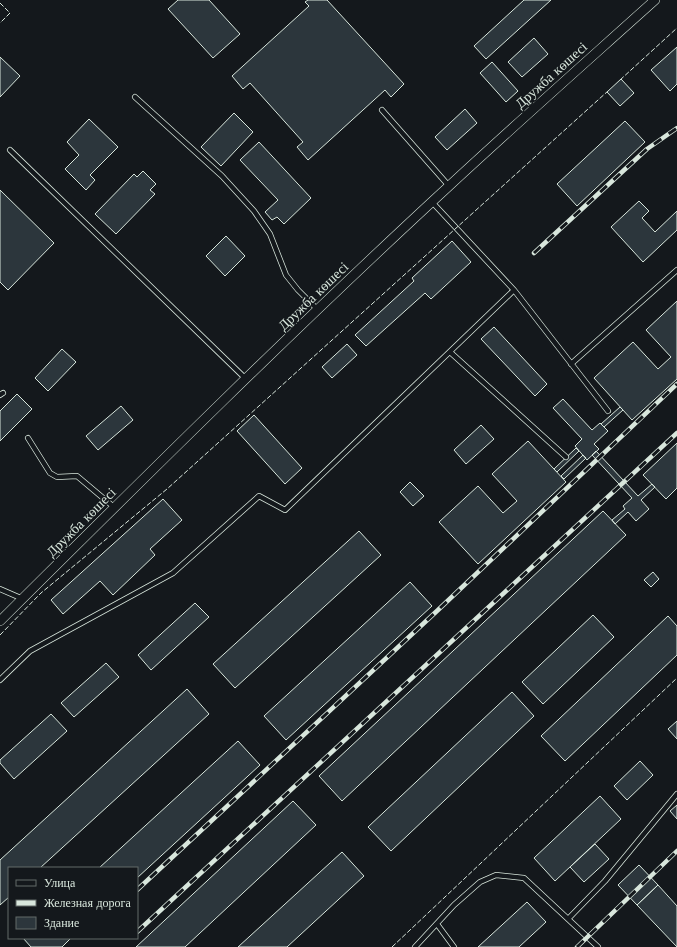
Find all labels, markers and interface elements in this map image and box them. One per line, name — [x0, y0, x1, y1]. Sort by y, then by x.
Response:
street label: Дружба көшесі — [511, 38, 591, 112]
street label: Дружба көшесі — [274, 258, 352, 334]
street label: Дружба көшесі — [42, 483, 120, 561]
legend — [8, 867, 138, 939]
text: Улица — [44, 875, 76, 890]
text: Железная дорога — [44, 895, 131, 910]
text: Здание — [44, 915, 79, 930]

